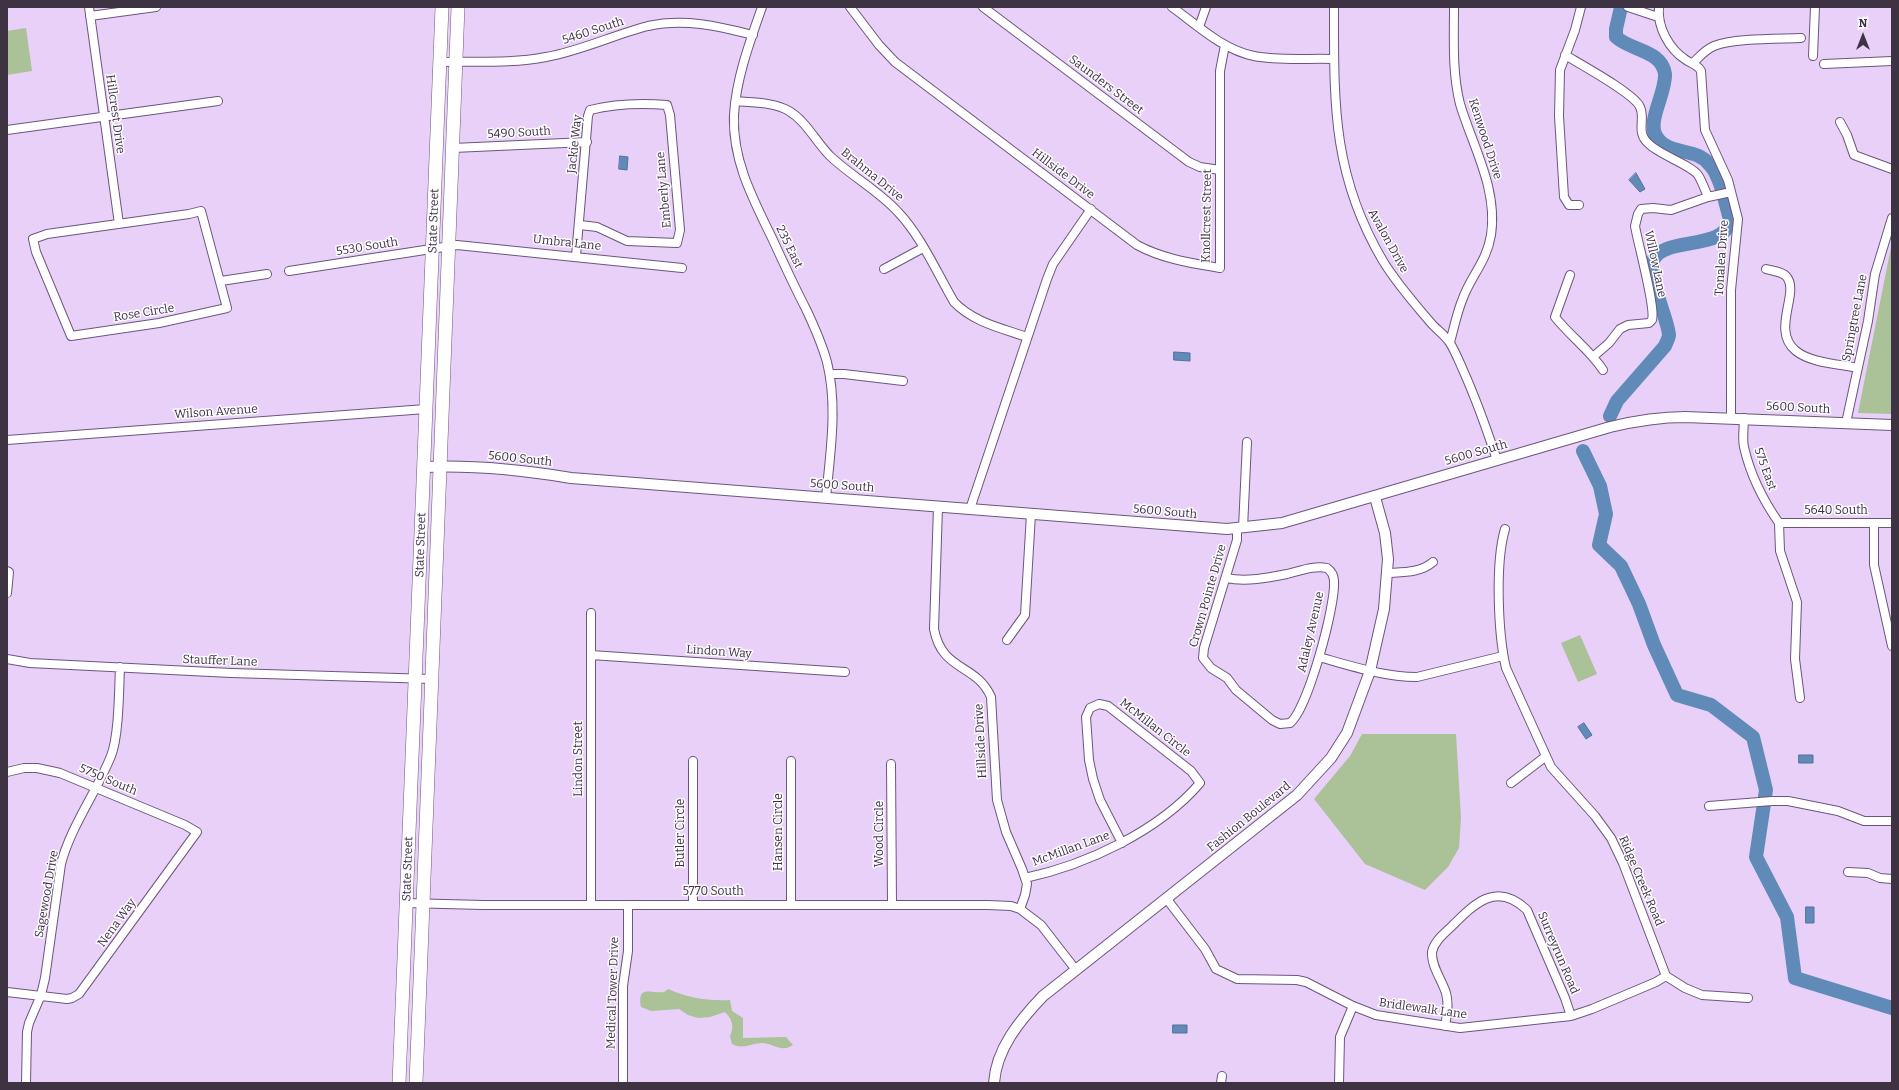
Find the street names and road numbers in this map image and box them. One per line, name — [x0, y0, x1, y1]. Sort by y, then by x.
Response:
street label: 5460 South — [561, 14, 625, 48]
street label: Saunders Street — [1066, 52, 1146, 118]
street label: Hillcrest Drive — [102, 74, 128, 154]
street label: Kenwood Drive — [1465, 97, 1505, 181]
street label: Jackie Way — [565, 114, 585, 174]
street label: 5490 South — [487, 124, 551, 142]
street label: Brahma Drive — [838, 145, 906, 205]
street label: Hillside Drive — [1029, 146, 1097, 202]
street label: Emberly Lane — [653, 151, 675, 229]
street label: Knollcrest Street — [1199, 169, 1215, 263]
street label: State Street — [426, 188, 442, 254]
street label: Avalon Drive — [1365, 207, 1411, 275]
street label: Tonalea Drive — [1712, 220, 1732, 296]
street label: 235 East — [772, 223, 806, 271]
street label: Willow Lane — [1641, 229, 1669, 299]
street label: Umbra Lane — [532, 232, 602, 254]
street label: 5530 South — [335, 235, 399, 259]
street label: Springtree Lane — [1839, 273, 1871, 363]
street label: Rose Circle — [113, 301, 175, 325]
street label: 5600 South — [1766, 399, 1830, 417]
street label: Wilson Avenue — [174, 402, 258, 422]
street label: 5600 South — [1443, 437, 1509, 469]
street label: 575 East — [1751, 446, 1779, 492]
street label: 5600 South — [487, 448, 553, 470]
street label: 5600 South — [809, 477, 875, 495]
street label: 5600 South — [1132, 502, 1198, 522]
street label: 5640 South — [1804, 504, 1868, 518]
street label: State Street — [413, 512, 429, 578]
street label: Crown Pointe Drive — [1186, 543, 1230, 649]
street label: Adaley Avenue — [1295, 590, 1327, 674]
street label: Lindon Way — [686, 643, 752, 661]
street label: Stauffer Lane — [182, 652, 258, 670]
street label: McMillan Circle — [1117, 696, 1193, 760]
street label: Hillside Drive — [972, 703, 990, 779]
street label: Lindon Street — [572, 721, 586, 797]
street label: 5750 South — [77, 761, 139, 799]
street label: Fashion Boulevard — [1204, 779, 1294, 855]
street label: Hansen Circle — [772, 793, 786, 871]
street label: Butler Circle — [674, 799, 688, 867]
street label: Wood Circle — [873, 801, 887, 867]
street label: McMillan Lane — [1030, 828, 1112, 870]
street label: Ridge Creek Road — [1615, 834, 1667, 928]
street label: State Street — [400, 836, 416, 902]
street label: Sagewood Drive — [32, 849, 62, 939]
street label: 5770 South — [682, 885, 744, 899]
street label: Nena Way — [95, 896, 139, 950]
street label: Surreyrun Road — [1534, 910, 1582, 996]
street label: Medical Tower Drive — [604, 937, 622, 1049]
street label: Bridlewalk Lane — [1378, 996, 1468, 1022]

